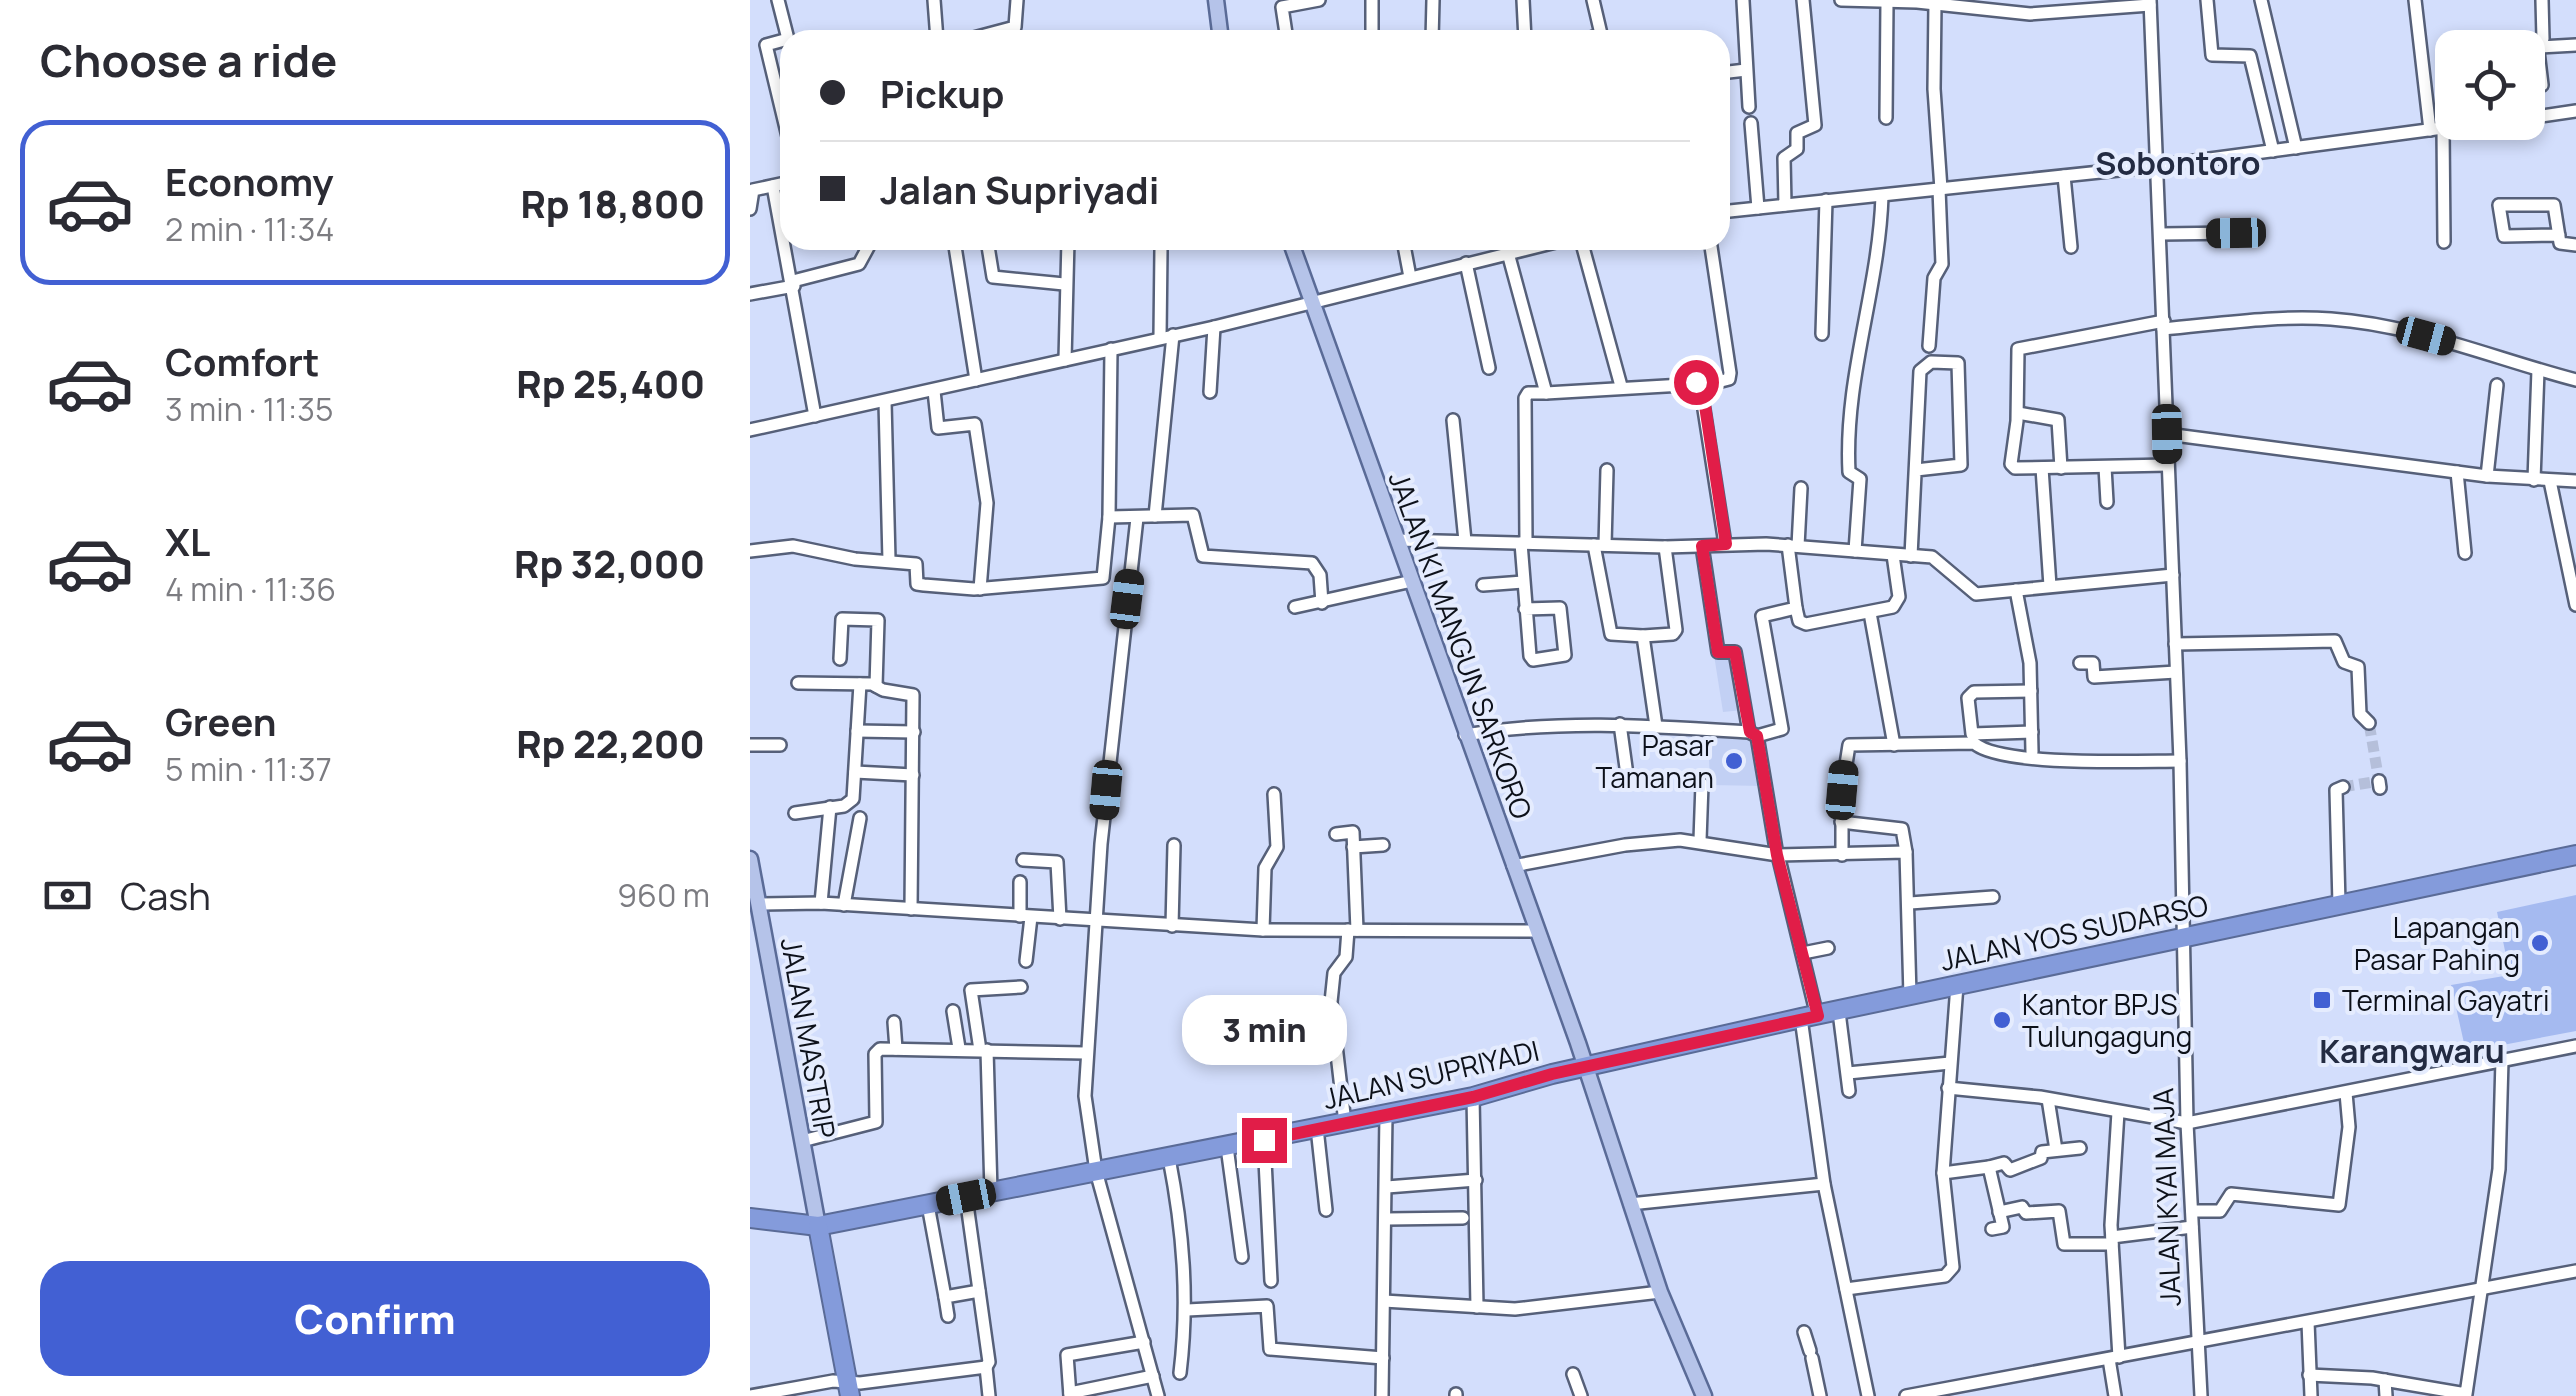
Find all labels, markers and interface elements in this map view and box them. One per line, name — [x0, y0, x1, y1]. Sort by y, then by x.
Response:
text: Choose a ride — [40, 29, 337, 91]
map controls — [2435, 30, 2545, 140]
button: locate — [2435, 30, 2545, 140]
text: Pickup — [880, 67, 1004, 119]
district label: Sobontoro — [2095, 141, 2261, 185]
text: Economy — [165, 155, 334, 207]
icon: car — [45, 158, 135, 248]
text: Jalan Supriyadi — [880, 163, 1159, 215]
text: Rp 18,800 — [520, 177, 705, 229]
text: 2 min · 11:34 — [165, 207, 334, 251]
car — [2206, 217, 2266, 249]
car — [2393, 314, 2459, 358]
text: Comfort — [165, 335, 319, 387]
icon: car — [45, 338, 135, 428]
text: Rp 25,400 — [516, 357, 705, 409]
route start — [1674, 360, 1719, 405]
text: 3 min · 11:35 — [165, 387, 333, 431]
car — [2151, 404, 2183, 464]
street label: JALAN KI MANGUN SARKORO — [1380, 466, 1542, 824]
text: XL — [165, 515, 210, 567]
icon: car — [45, 518, 135, 608]
text: Rp 32,000 — [514, 537, 705, 589]
text: 4 min · 11:36 — [165, 567, 336, 611]
car — [1108, 567, 1146, 631]
text: Green — [165, 695, 277, 747]
icon: car — [45, 698, 135, 788]
text: Rp 22,200 — [516, 717, 705, 769]
place label: Pasar Tamanan — [1596, 726, 1714, 796]
text: 5 min · 11:37 — [165, 747, 332, 791]
marker: Pasar Tamanan — [1723, 750, 1745, 772]
car — [1088, 759, 1124, 821]
car — [1824, 759, 1860, 821]
icon: cash — [40, 868, 95, 923]
text: Cash — [120, 869, 211, 921]
text: 960 m — [617, 873, 710, 917]
street label: JALAN YOS SUDARSO — [1937, 885, 2211, 979]
place label: Lapangan Pasar Pahing — [2354, 908, 2520, 978]
marker: Lapangan Pasar Pahing — [2529, 932, 2551, 954]
street label: JALAN MASTRIP — [773, 935, 845, 1141]
place label: Terminal Gayatri — [2342, 981, 2550, 1019]
place label: Kantor BPJS Tulungagung — [2022, 985, 2192, 1055]
marker: Terminal Gayatri — [2311, 989, 2333, 1011]
callout: 3 min — [1182, 995, 1346, 1065]
text: 3 min — [1222, 1008, 1307, 1052]
marker: Kantor BPJS Tulungagung — [1991, 1009, 2013, 1031]
district label: Karangwaru — [2319, 1029, 2505, 1073]
street label: JALAN SUPRIYADI — [1319, 1031, 1543, 1117]
street label: JALAN KYAI MAJA — [2143, 1087, 2189, 1307]
route end — [1242, 1118, 1287, 1163]
car — [934, 1177, 998, 1217]
button: Confirm — [40, 1261, 710, 1376]

